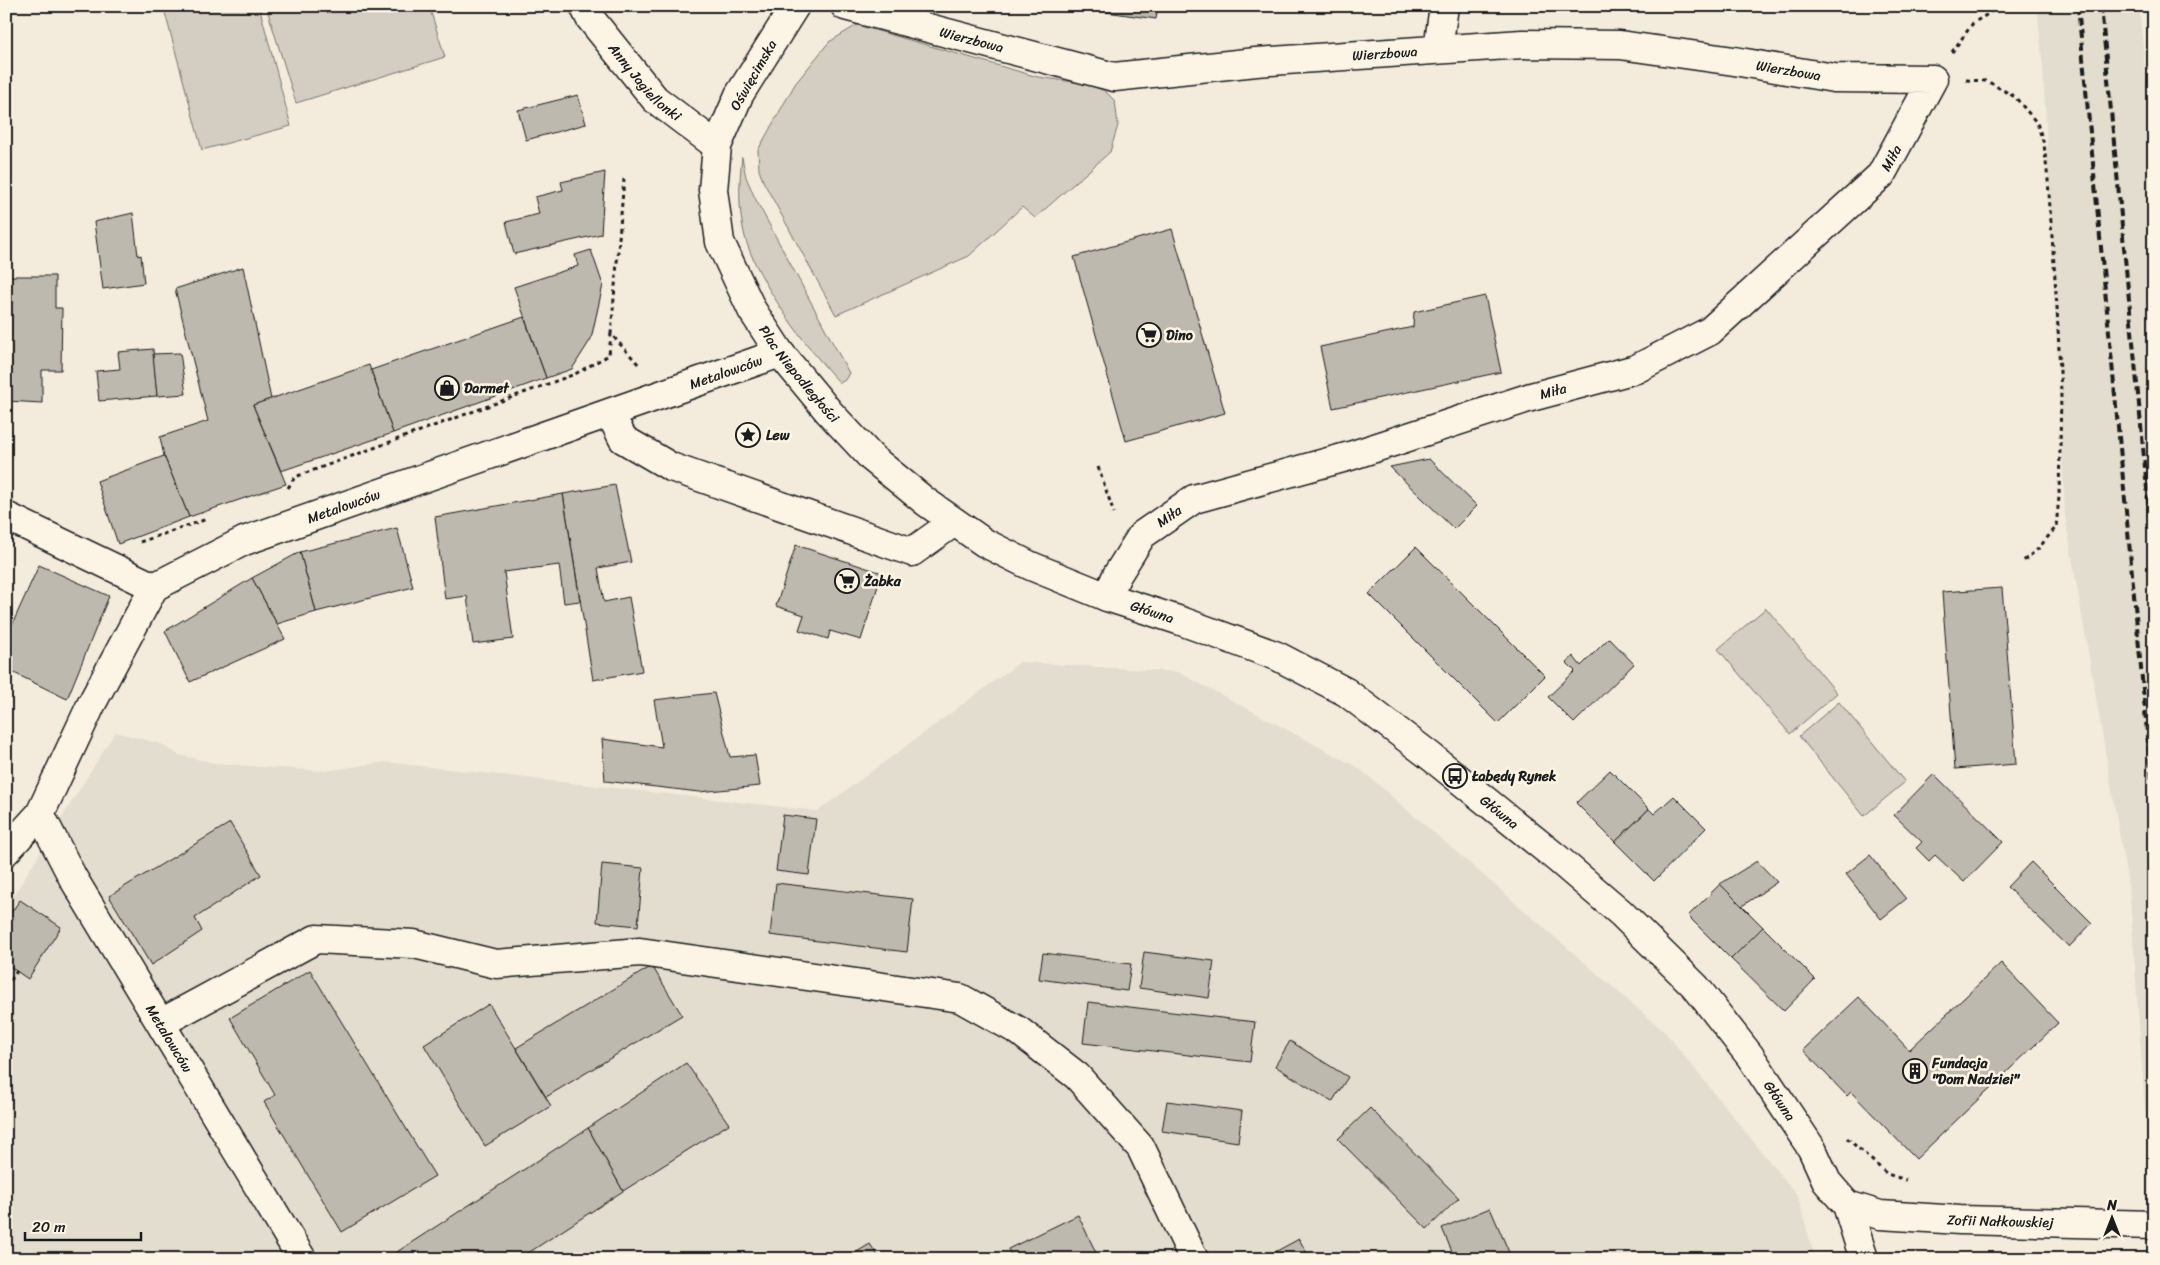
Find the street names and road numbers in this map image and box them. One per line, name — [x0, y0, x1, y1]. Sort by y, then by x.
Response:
street label: Wierzbowa — [937, 19, 1006, 60]
street label: Oświęcimska — [723, 35, 784, 116]
street label: Anny Jagiellonki — [601, 37, 688, 129]
street label: Wierzbowa — [1351, 39, 1418, 68]
street label: Wierzbowa — [1754, 53, 1823, 89]
street label: Miła — [1874, 140, 1909, 176]
street label: Plac Niepodległości — [752, 320, 846, 430]
street label: Metalowców — [686, 348, 766, 397]
street label: Miła — [1537, 376, 1570, 407]
street label: Metalowców — [304, 482, 384, 531]
street label: Miła — [1151, 498, 1188, 534]
street label: Główna — [1127, 593, 1177, 631]
street label: Główna — [1474, 788, 1524, 836]
street label: Metalowców — [139, 999, 199, 1078]
street label: Główna — [1757, 1076, 1802, 1127]
street label: Zofii Nałkowskiej — [1946, 1207, 2054, 1235]

